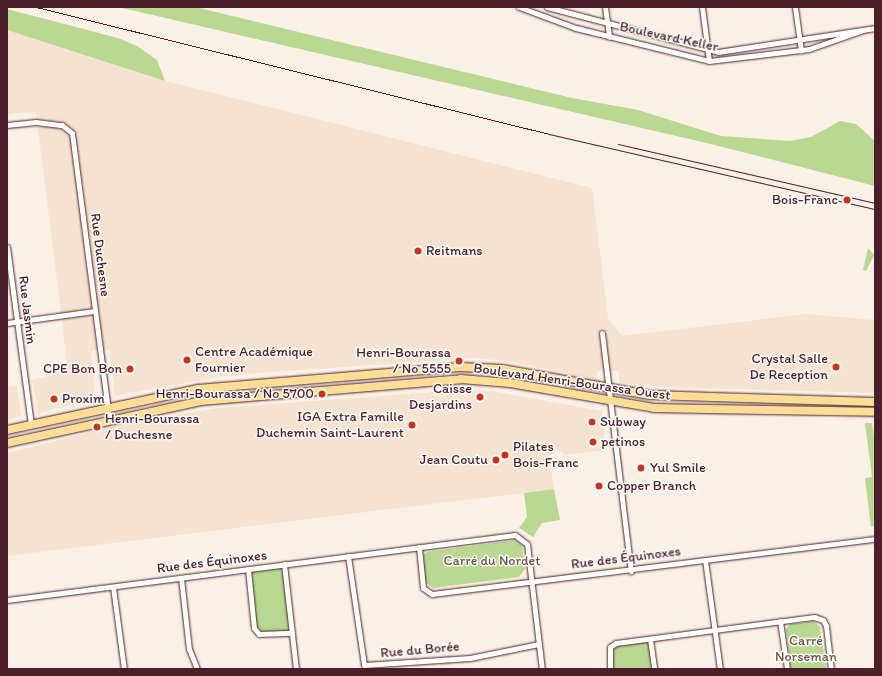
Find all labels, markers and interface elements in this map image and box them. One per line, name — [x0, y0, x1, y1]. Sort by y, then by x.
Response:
street label: Boulevard Keller — [618, 18, 720, 56]
place label: Bois-Franc — [772, 192, 838, 208]
marker: Bois-Franc — [841, 194, 853, 206]
street label: Rue Duchesne — [87, 212, 113, 298]
place label: Reitmans — [426, 243, 483, 259]
marker: Reitmans — [413, 246, 423, 256]
street label: Rue Jasmin — [14, 275, 40, 345]
place label: Centre Académique Fournier — [195, 344, 313, 376]
place label: Henri-Bourassa / No 5555 — [356, 345, 451, 378]
place label: Crystal Salle De Reception — [750, 351, 828, 384]
marker: Centre Académique Fournier — [182, 355, 192, 365]
marker: Henri-Bourassa / No 5555 — [454, 356, 464, 366]
street label: Boulevard Henri-Bourassa Ouest — [473, 360, 671, 404]
place label: CPE Bon Bon — [43, 361, 122, 377]
marker: Crystal Salle De Reception — [831, 362, 841, 372]
marker: CPE Bon Bon — [125, 364, 135, 374]
place label: Caisse Desjardins — [409, 381, 472, 414]
place label: Henri-Bourassa / No 5700 — [156, 386, 314, 402]
marker: Henri-Bourassa / No 5700 — [317, 389, 327, 399]
place label: Proxim — [62, 391, 105, 407]
marker: Caisse Desjardins — [475, 392, 485, 402]
marker: Proxim — [49, 394, 59, 404]
place label: IGA Extra Famille Duchemin Saint-Laurent — [255, 409, 404, 442]
place label: Henri-Bourassa / Duchesne — [105, 411, 200, 444]
place label: Subway — [600, 414, 646, 430]
marker: Subway — [587, 417, 597, 427]
marker: IGA Extra Famille Duchemin Saint-Laurent — [407, 420, 417, 430]
marker: Henri-Bourassa / Duchesne — [92, 422, 102, 432]
place label: petinos — [601, 434, 645, 450]
marker: petinos — [588, 437, 598, 447]
place label: Pilates Bois-Franc — [513, 439, 579, 472]
marker: Pilates Bois-Franc — [500, 450, 510, 460]
place label: Jean Coutu — [420, 452, 488, 468]
marker: Jean Coutu — [491, 455, 501, 465]
place label: Yul Smile — [650, 460, 706, 476]
marker: Yul Smile — [635, 462, 647, 474]
place label: Copper Branch — [607, 478, 696, 494]
marker: Copper Branch — [594, 481, 604, 491]
street label: Rue des Équinoxes — [570, 543, 682, 573]
street label: Rue des Équinoxes — [156, 547, 268, 577]
park label: Carré du Nordet — [443, 553, 541, 569]
park label: Carré Norseman — [775, 633, 837, 666]
street label: Rue du Borée — [380, 638, 460, 662]

